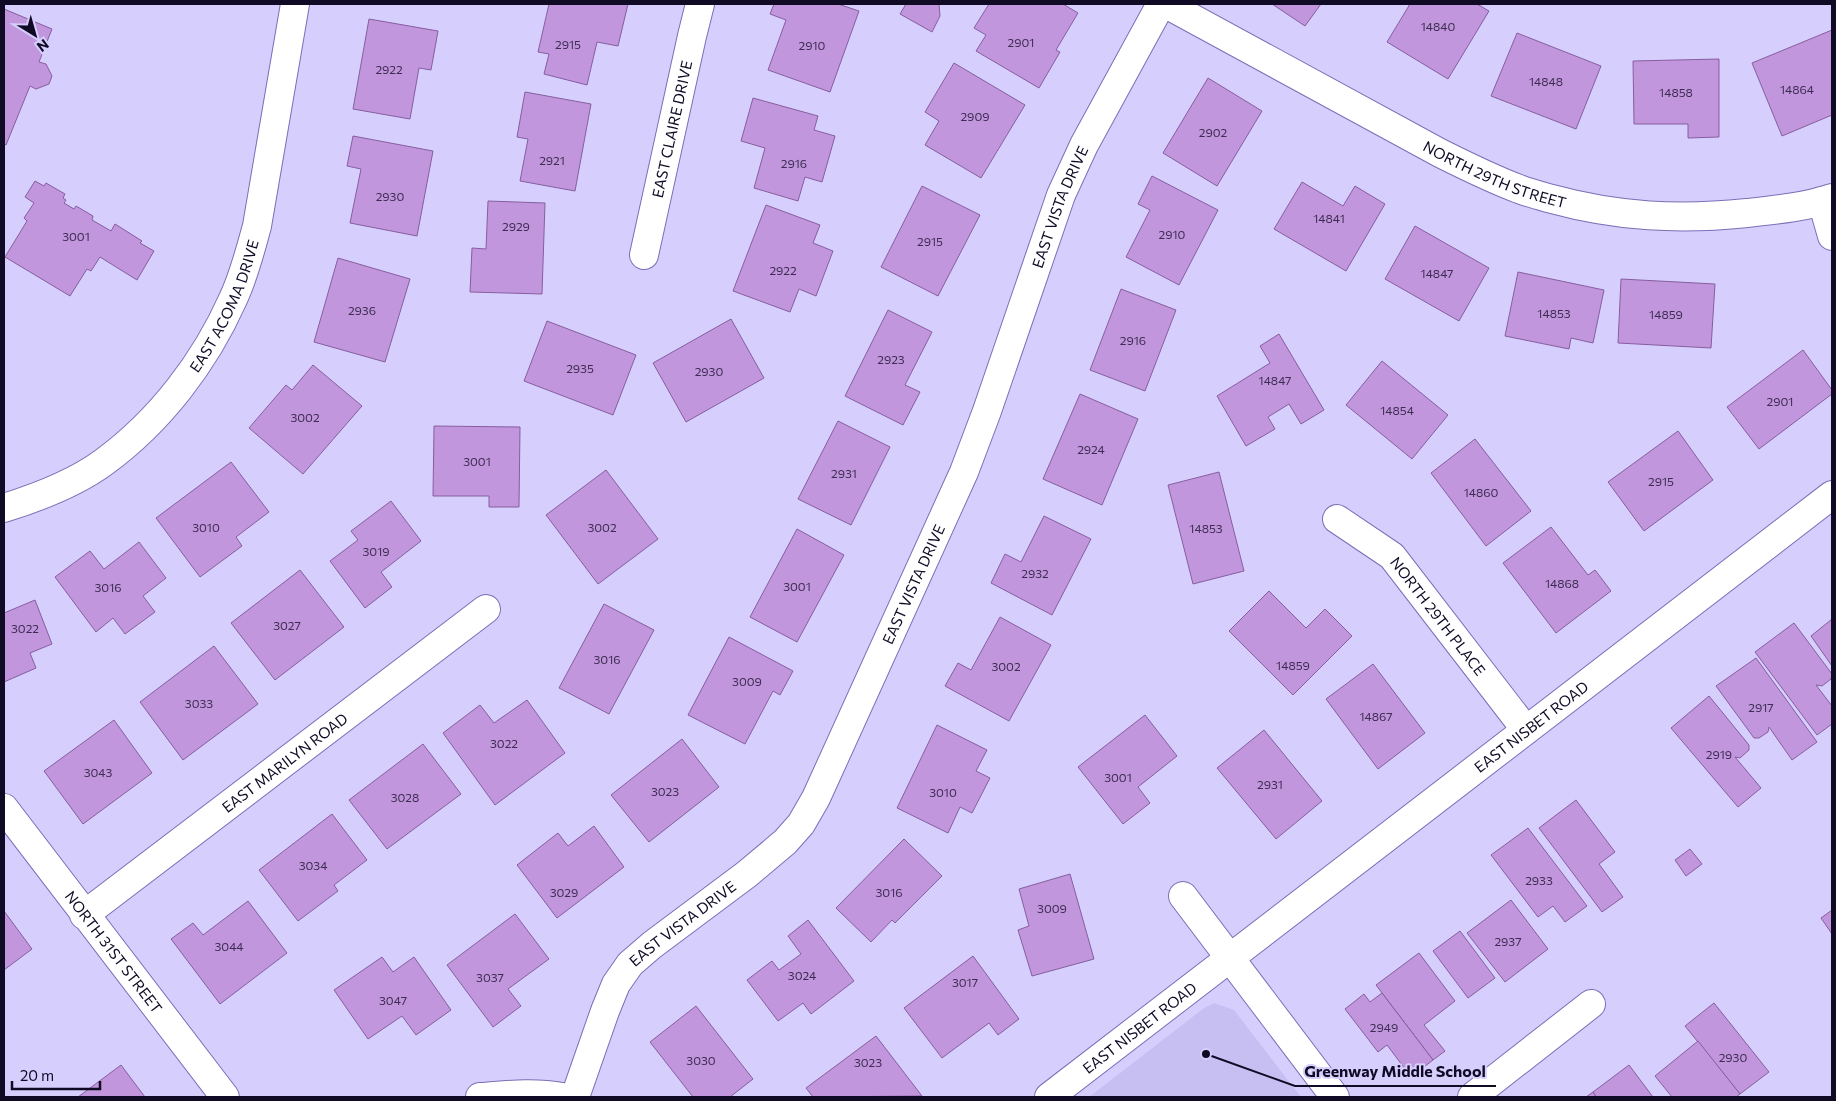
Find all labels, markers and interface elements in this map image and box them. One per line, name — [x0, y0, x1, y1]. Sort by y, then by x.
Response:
north arrow — [10, 10, 60, 60]
house number: 14840 — [1421, 19, 1455, 33]
house number: 2901 — [1008, 35, 1034, 49]
text: N — [34, 36, 52, 56]
house number: 2915 — [555, 37, 581, 51]
house number: 2910 — [799, 38, 826, 52]
street label: EAST CLAIRE DRIVE — [648, 58, 695, 199]
house number: 2922 — [375, 62, 403, 76]
house number: 14848 — [1529, 74, 1563, 88]
house number: 14864 — [1780, 82, 1814, 96]
house number: 14858 — [1659, 85, 1693, 99]
house number: 2909 — [960, 109, 990, 123]
house number: 2902 — [1199, 125, 1228, 139]
street label: NORTH 29TH STREET — [1420, 137, 1569, 211]
street label: EAST VISTA DRIVE — [1028, 143, 1091, 270]
house number: 2921 — [539, 153, 565, 167]
house number: 2916 — [781, 156, 807, 170]
house number: 2930 — [376, 189, 404, 203]
house number: 14841 — [1313, 211, 1345, 225]
house number: 2929 — [502, 219, 530, 233]
house number: 2910 — [1159, 227, 1186, 241]
house number: 3001 — [62, 229, 90, 243]
house number: 2915 — [917, 234, 943, 248]
street label: EAST ACOMA DRIVE — [185, 237, 262, 375]
house number: 2922 — [769, 263, 797, 277]
house number: 14847 — [1421, 266, 1453, 280]
house number: 2936 — [348, 303, 376, 317]
house number: 14853 — [1537, 306, 1571, 320]
house number: 14859 — [1649, 307, 1683, 321]
house number: 2916 — [1120, 333, 1146, 347]
house number: 2923 — [877, 352, 905, 366]
house number: 2935 — [566, 361, 594, 375]
house number: 2930 — [695, 364, 723, 378]
house number: 14847 — [1259, 373, 1291, 387]
house number: 2901 — [1767, 394, 1793, 408]
house number: 14854 — [1380, 403, 1414, 417]
house number: 3002 — [290, 410, 320, 424]
house number: 2924 — [1077, 442, 1105, 456]
house number: 3001 — [463, 454, 491, 468]
house number: 2931 — [831, 466, 857, 480]
house number: 2915 — [1648, 474, 1674, 488]
house number: 14860 — [1464, 485, 1499, 499]
house number: 3010 — [192, 520, 220, 534]
house number: 3002 — [587, 520, 617, 534]
street label: EAST VISTA DRIVE — [878, 521, 948, 647]
house number: 14853 — [1189, 521, 1223, 535]
house number: 3019 — [362, 544, 390, 558]
street label: NORTH 29TH PLACE — [1387, 553, 1490, 679]
house number: 2932 — [1021, 566, 1049, 580]
house number: 14868 — [1545, 576, 1579, 590]
house number: 3001 — [783, 579, 811, 593]
house number: 3016 — [94, 580, 122, 594]
house number: 3027 — [273, 618, 301, 632]
house number: 3022 — [11, 621, 39, 635]
house number: 3016 — [593, 652, 621, 666]
house number: 14859 — [1276, 658, 1310, 672]
house number: 3002 — [991, 659, 1021, 673]
house number: 3009 — [732, 674, 762, 688]
street label: EAST NISBET ROAD — [1470, 677, 1592, 776]
house number: 3033 — [185, 696, 213, 710]
house number: 2917 — [1748, 700, 1774, 714]
street label: EAST MARILYN ROAD — [218, 709, 351, 816]
house number: 14867 — [1359, 709, 1393, 723]
house number: 3022 — [490, 736, 518, 750]
house number: 2919 — [1706, 747, 1732, 761]
house number: 3043 — [84, 765, 113, 779]
house number: 3001 — [1104, 770, 1132, 784]
house number: 2931 — [1257, 777, 1283, 791]
house number: 3023 — [651, 784, 679, 798]
house number: 3010 — [929, 785, 957, 799]
house number: 3028 — [391, 790, 419, 804]
house number: 3034 — [299, 858, 327, 872]
house number: 2933 — [1525, 873, 1553, 887]
street label: EAST VISTA DRIVE — [625, 877, 739, 970]
house number: 3029 — [550, 885, 578, 899]
house number: 3016 — [875, 885, 903, 899]
street label: NORTH 31ST STREET — [62, 887, 167, 1017]
house number: 3009 — [1037, 901, 1067, 915]
house number: 2937 — [1494, 934, 1522, 948]
house number: 3044 — [214, 939, 244, 953]
house number: 3024 — [788, 968, 816, 982]
house number: 3037 — [476, 970, 504, 984]
house number: 3017 — [952, 975, 978, 989]
street label: EAST NISBET ROAD — [1079, 978, 1200, 1077]
house number: 3047 — [379, 993, 407, 1007]
house number: 2949 — [1370, 1020, 1398, 1034]
house number: 2930 — [1719, 1050, 1747, 1064]
house number: 3030 — [686, 1053, 716, 1067]
house number: 3023 — [854, 1055, 882, 1069]
callout: Greenway Middle School — [1295, 1055, 1496, 1086]
scale bar — [12, 1058, 100, 1090]
text: Greenway Middle School — [1304, 1061, 1486, 1080]
text: 20 m — [20, 1066, 54, 1084]

